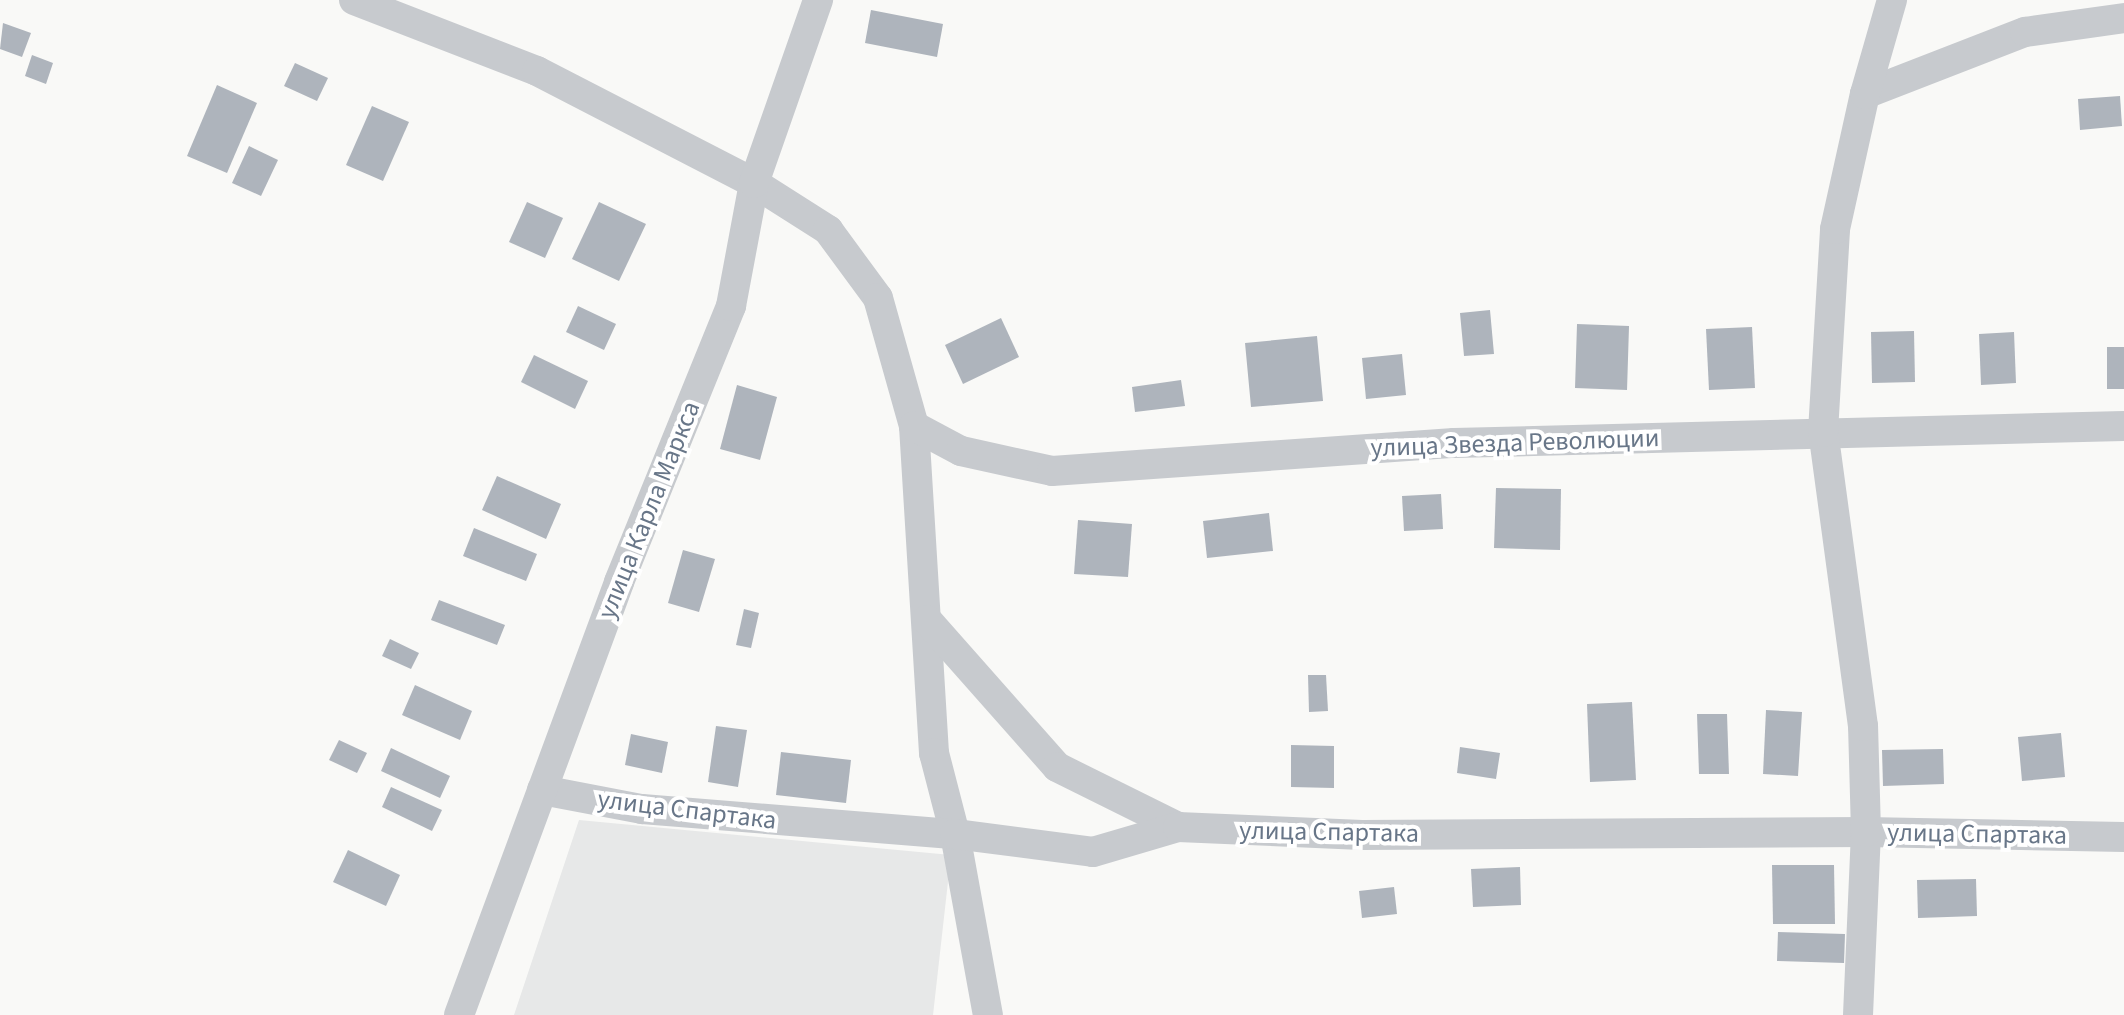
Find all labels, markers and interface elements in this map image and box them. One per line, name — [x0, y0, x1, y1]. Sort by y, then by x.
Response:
street label: улица Карла Маркса — [591, 397, 707, 623]
street label: улица Звезда Революции — [1370, 422, 1660, 464]
street label: улица Спартака — [596, 784, 778, 836]
street label: улица Спартака — [1239, 815, 1419, 849]
street label: улица Спартака — [1887, 817, 2067, 851]

